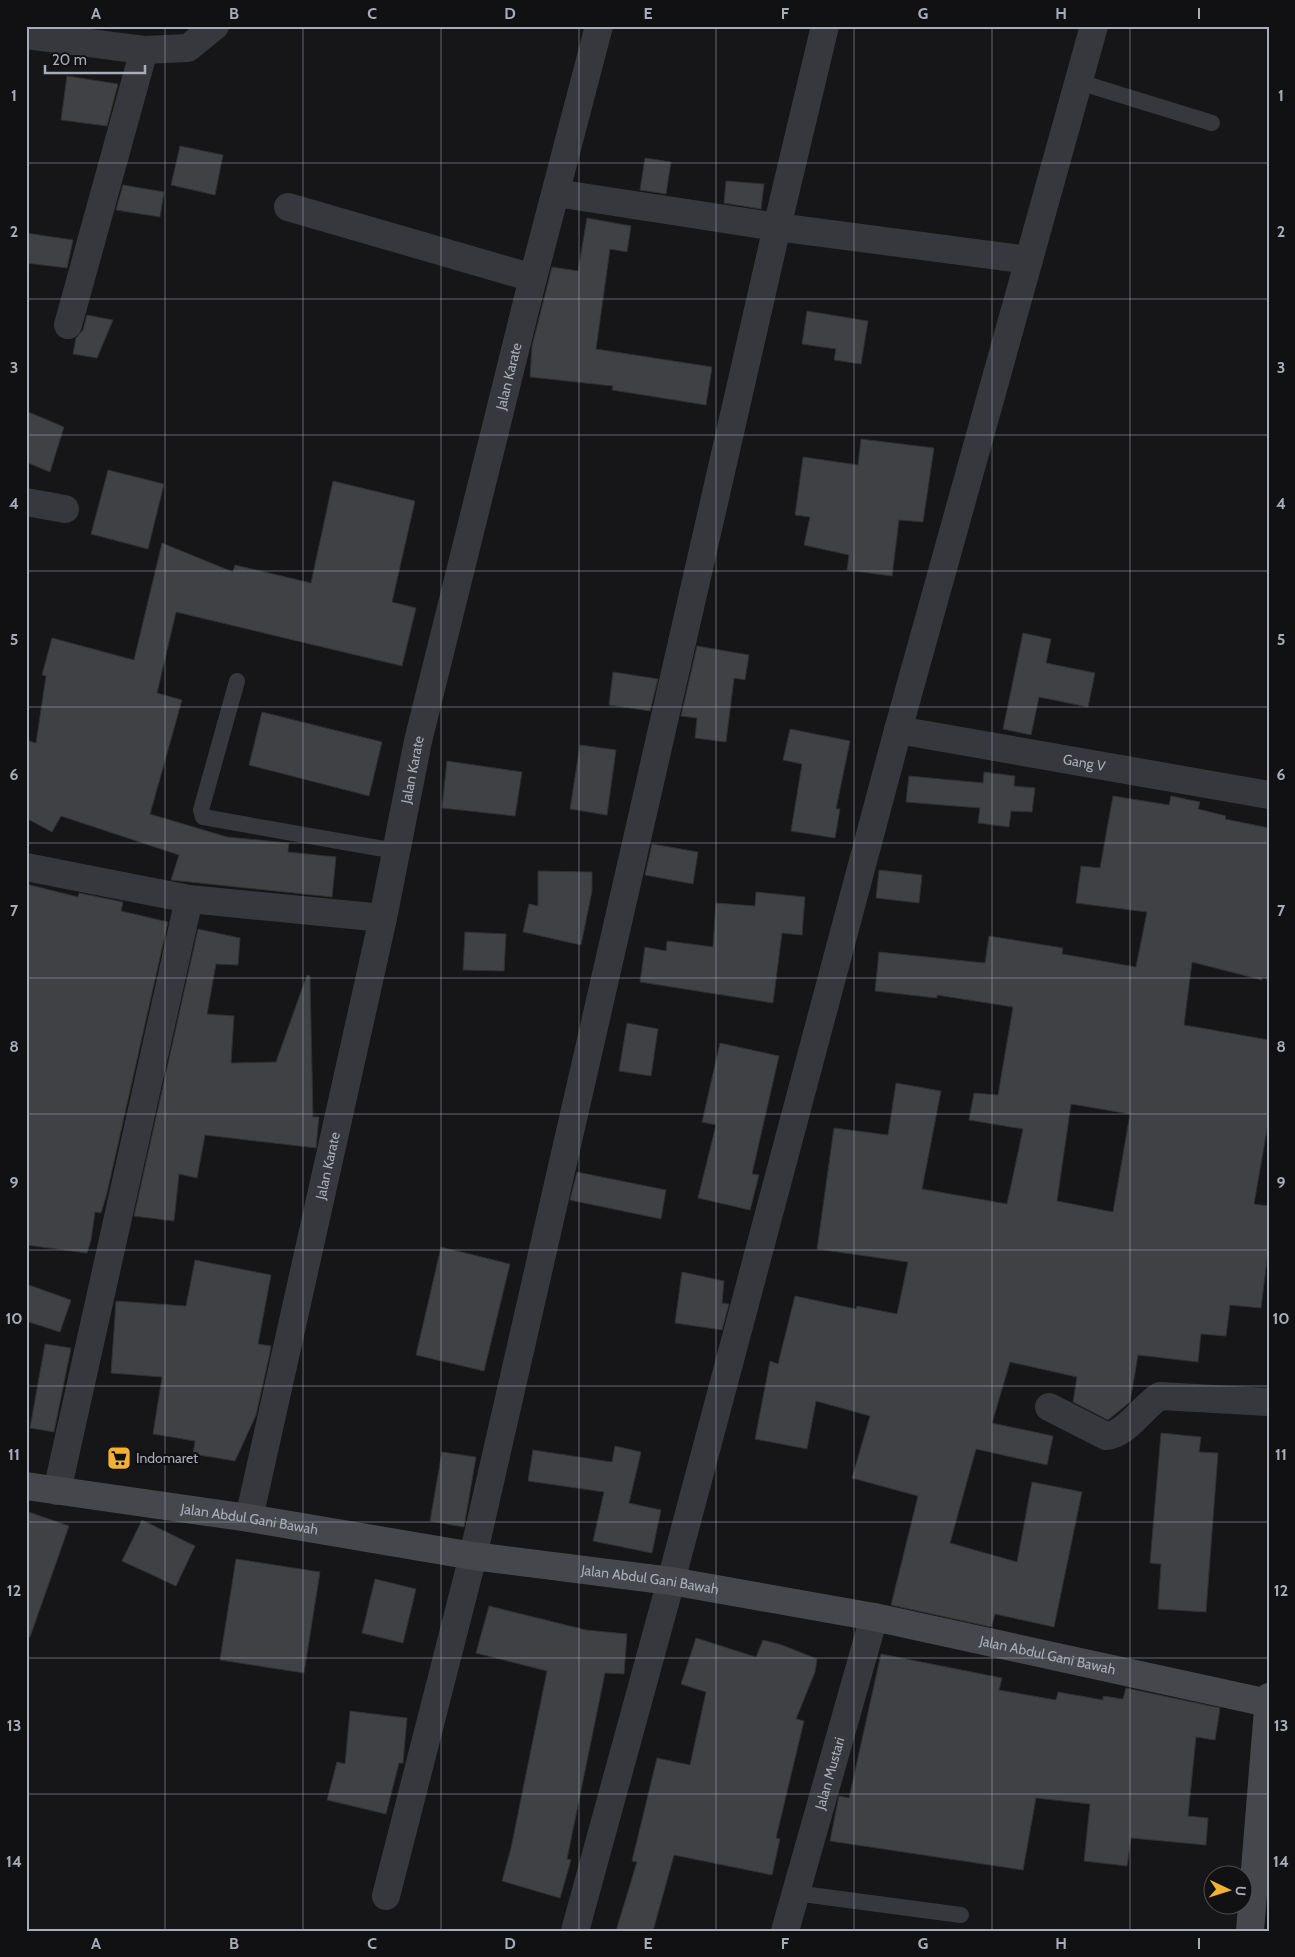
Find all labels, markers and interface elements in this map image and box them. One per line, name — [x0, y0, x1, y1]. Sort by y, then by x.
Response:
text: A — [91, 4, 101, 23]
text: B — [229, 4, 239, 23]
text: C — [367, 4, 377, 23]
text: D — [504, 4, 516, 23]
text: E — [643, 4, 653, 23]
text: F — [781, 4, 790, 23]
text: G — [918, 4, 928, 23]
text: H — [1055, 4, 1067, 23]
text: I — [1197, 4, 1201, 23]
scale bar — [45, 42, 145, 74]
text: 20 m — [52, 51, 87, 69]
text: 1 — [11, 86, 17, 105]
text: 1 — [1278, 86, 1284, 105]
text: 2 — [10, 222, 18, 241]
text: 2 — [1277, 222, 1285, 241]
street label: Jalan Karate — [491, 341, 526, 413]
text: 3 — [10, 358, 18, 377]
text: 3 — [1277, 358, 1285, 377]
text: 4 — [9, 494, 19, 513]
text: 4 — [1276, 494, 1286, 513]
text: 5 — [10, 630, 18, 649]
text: 5 — [1277, 630, 1285, 649]
street label: Jalan Karate — [397, 734, 428, 806]
street label: Gang V — [1062, 750, 1107, 775]
text: 6 — [10, 765, 19, 784]
text: 6 — [1277, 765, 1286, 784]
text: 7 — [10, 901, 19, 920]
text: 7 — [1277, 901, 1286, 920]
text: 8 — [9, 1037, 19, 1056]
text: 8 — [1276, 1037, 1286, 1056]
street label: Jalan Karate — [311, 1130, 344, 1202]
text: 9 — [10, 1173, 19, 1192]
text: 9 — [1277, 1173, 1286, 1192]
text: 10 — [5, 1309, 23, 1328]
text: 10 — [1272, 1309, 1290, 1328]
text: 11 — [8, 1445, 20, 1464]
supermarket icon: Indomaret — [106, 1445, 132, 1471]
text: 11 — [1275, 1445, 1287, 1464]
place label: Indomaret — [136, 1449, 198, 1467]
street label: Jalan Abdul Gani Bawah — [179, 1499, 320, 1539]
street label: Jalan Abdul Gani Bawah — [579, 1561, 720, 1598]
text: 12 — [7, 1581, 21, 1600]
text: 12 — [1274, 1581, 1288, 1600]
street label: Jalan Abdul Gani Bawah — [977, 1631, 1117, 1678]
text: 13 — [7, 1716, 21, 1735]
text: 13 — [1274, 1716, 1288, 1735]
street label: Jalan Mustari — [811, 1735, 849, 1812]
text: 14 — [6, 1852, 22, 1871]
text: 14 — [1273, 1852, 1289, 1871]
north arrow — [1202, 1864, 1252, 1914]
text: U — [1232, 1885, 1250, 1897]
text: A — [91, 1934, 101, 1953]
text: B — [229, 1934, 239, 1953]
text: C — [367, 1934, 377, 1953]
text: D — [504, 1934, 516, 1953]
text: E — [643, 1934, 653, 1953]
text: F — [781, 1934, 790, 1953]
text: G — [918, 1934, 928, 1953]
text: H — [1055, 1934, 1067, 1953]
text: I — [1197, 1934, 1201, 1953]

